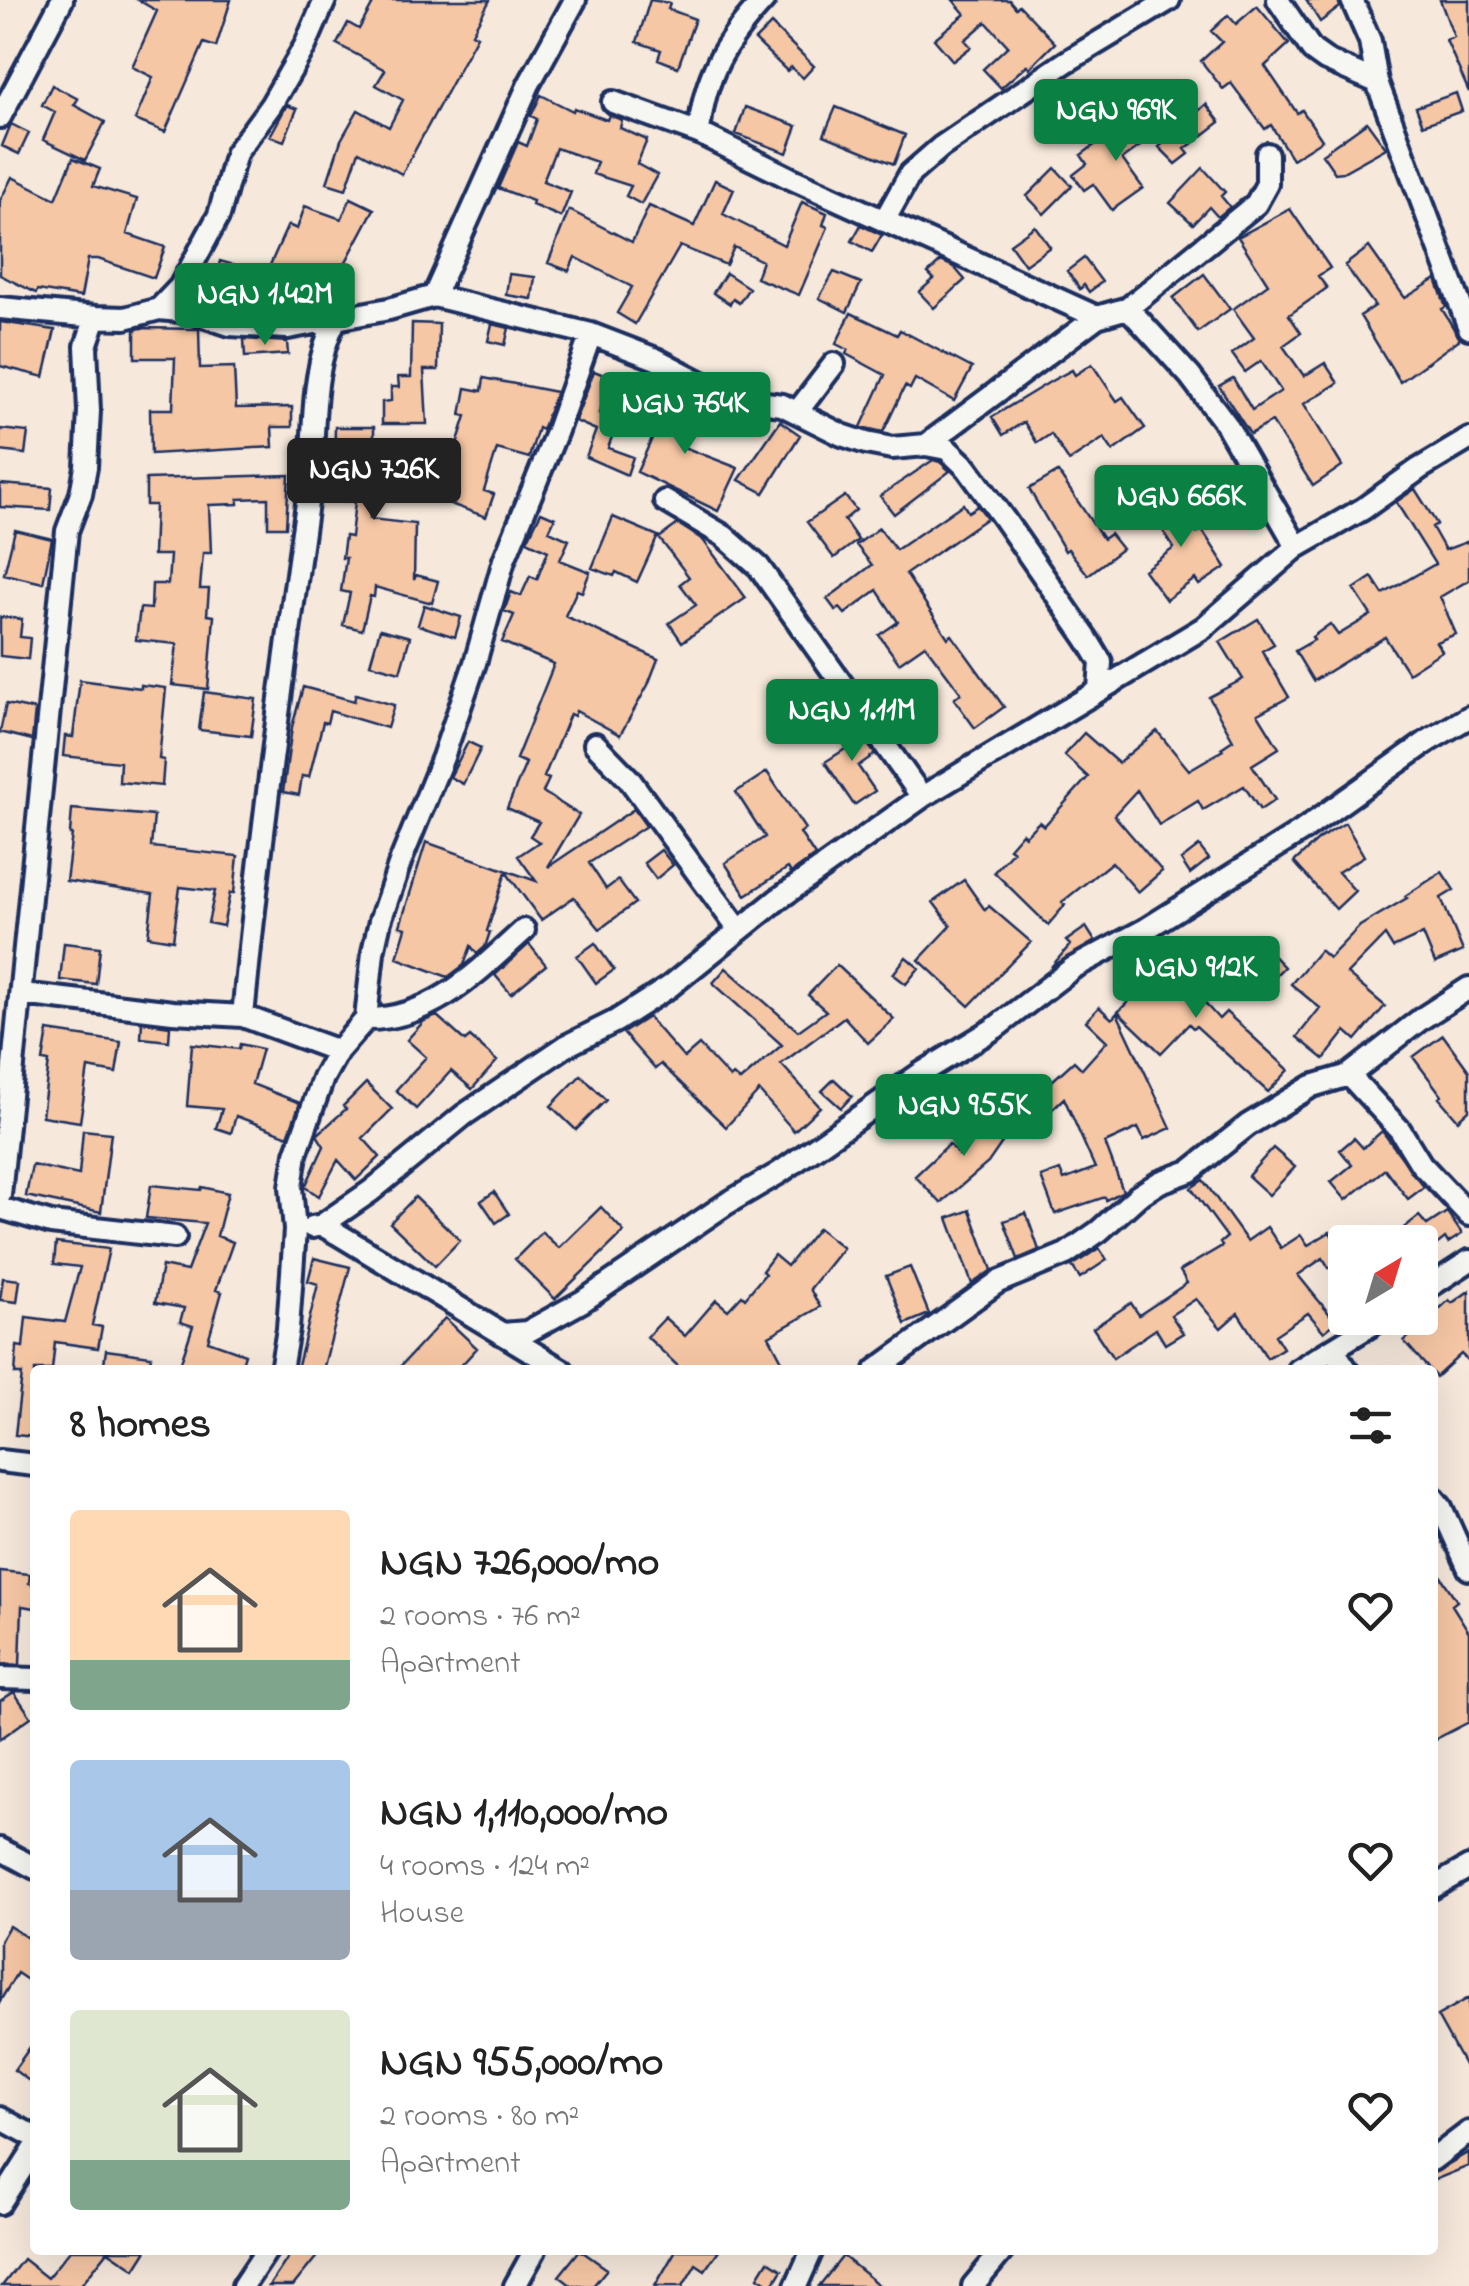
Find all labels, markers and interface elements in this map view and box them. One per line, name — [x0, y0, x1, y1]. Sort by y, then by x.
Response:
pin: NGN 969K — [1013, 79, 1219, 164]
text: NGN 969K — [1056, 88, 1176, 135]
pin: NGN 1.42M — [151, 263, 379, 348]
text: NGN 1.42M — [197, 272, 333, 319]
pin: NGN 764K — [582, 372, 788, 457]
text: NGN 764K — [621, 381, 749, 428]
pin: NGN 726K — [271, 438, 477, 523]
text: NGN 726K — [309, 447, 439, 494]
pin: NGN 666K — [1078, 465, 1284, 550]
text: NGN 666K — [1116, 474, 1246, 521]
pin: NGN 1.11M — [738, 679, 966, 764]
text: NGN 1.11M — [788, 688, 916, 735]
pin: NGN 912K — [1093, 936, 1299, 1021]
text: NGN 912K — [1135, 945, 1257, 992]
pin: NGN 955K — [861, 1074, 1067, 1159]
text: NGN 955K — [897, 1083, 1031, 1130]
north arrow — [1328, 1225, 1438, 1335]
map controls — [1328, 1225, 1438, 1335]
text: 8 homes — [70, 1395, 211, 1456]
icon: filters — [1343, 1398, 1398, 1453]
text: NGN 726,000/mo — [380, 1533, 659, 1594]
icon: home — [150, 1550, 270, 1670]
icon: heart — [1343, 1583, 1398, 1638]
text: 2 rooms · 76 m² — [380, 1594, 581, 1641]
text: Apartment — [380, 1641, 521, 1688]
text: NGN 1,110,000/mo — [380, 1783, 668, 1844]
icon: home — [150, 1800, 270, 1920]
icon: heart — [1343, 1833, 1398, 1888]
text: 4 rooms · 124 m² — [380, 1844, 590, 1891]
text: House — [380, 1891, 464, 1938]
text: NGN 955,000/mo — [380, 2033, 663, 2094]
icon: home — [150, 2050, 270, 2170]
icon: heart — [1343, 2083, 1398, 2138]
text: 2 rooms · 80 m² — [380, 2094, 579, 2141]
text: Apartment — [380, 2141, 521, 2188]

